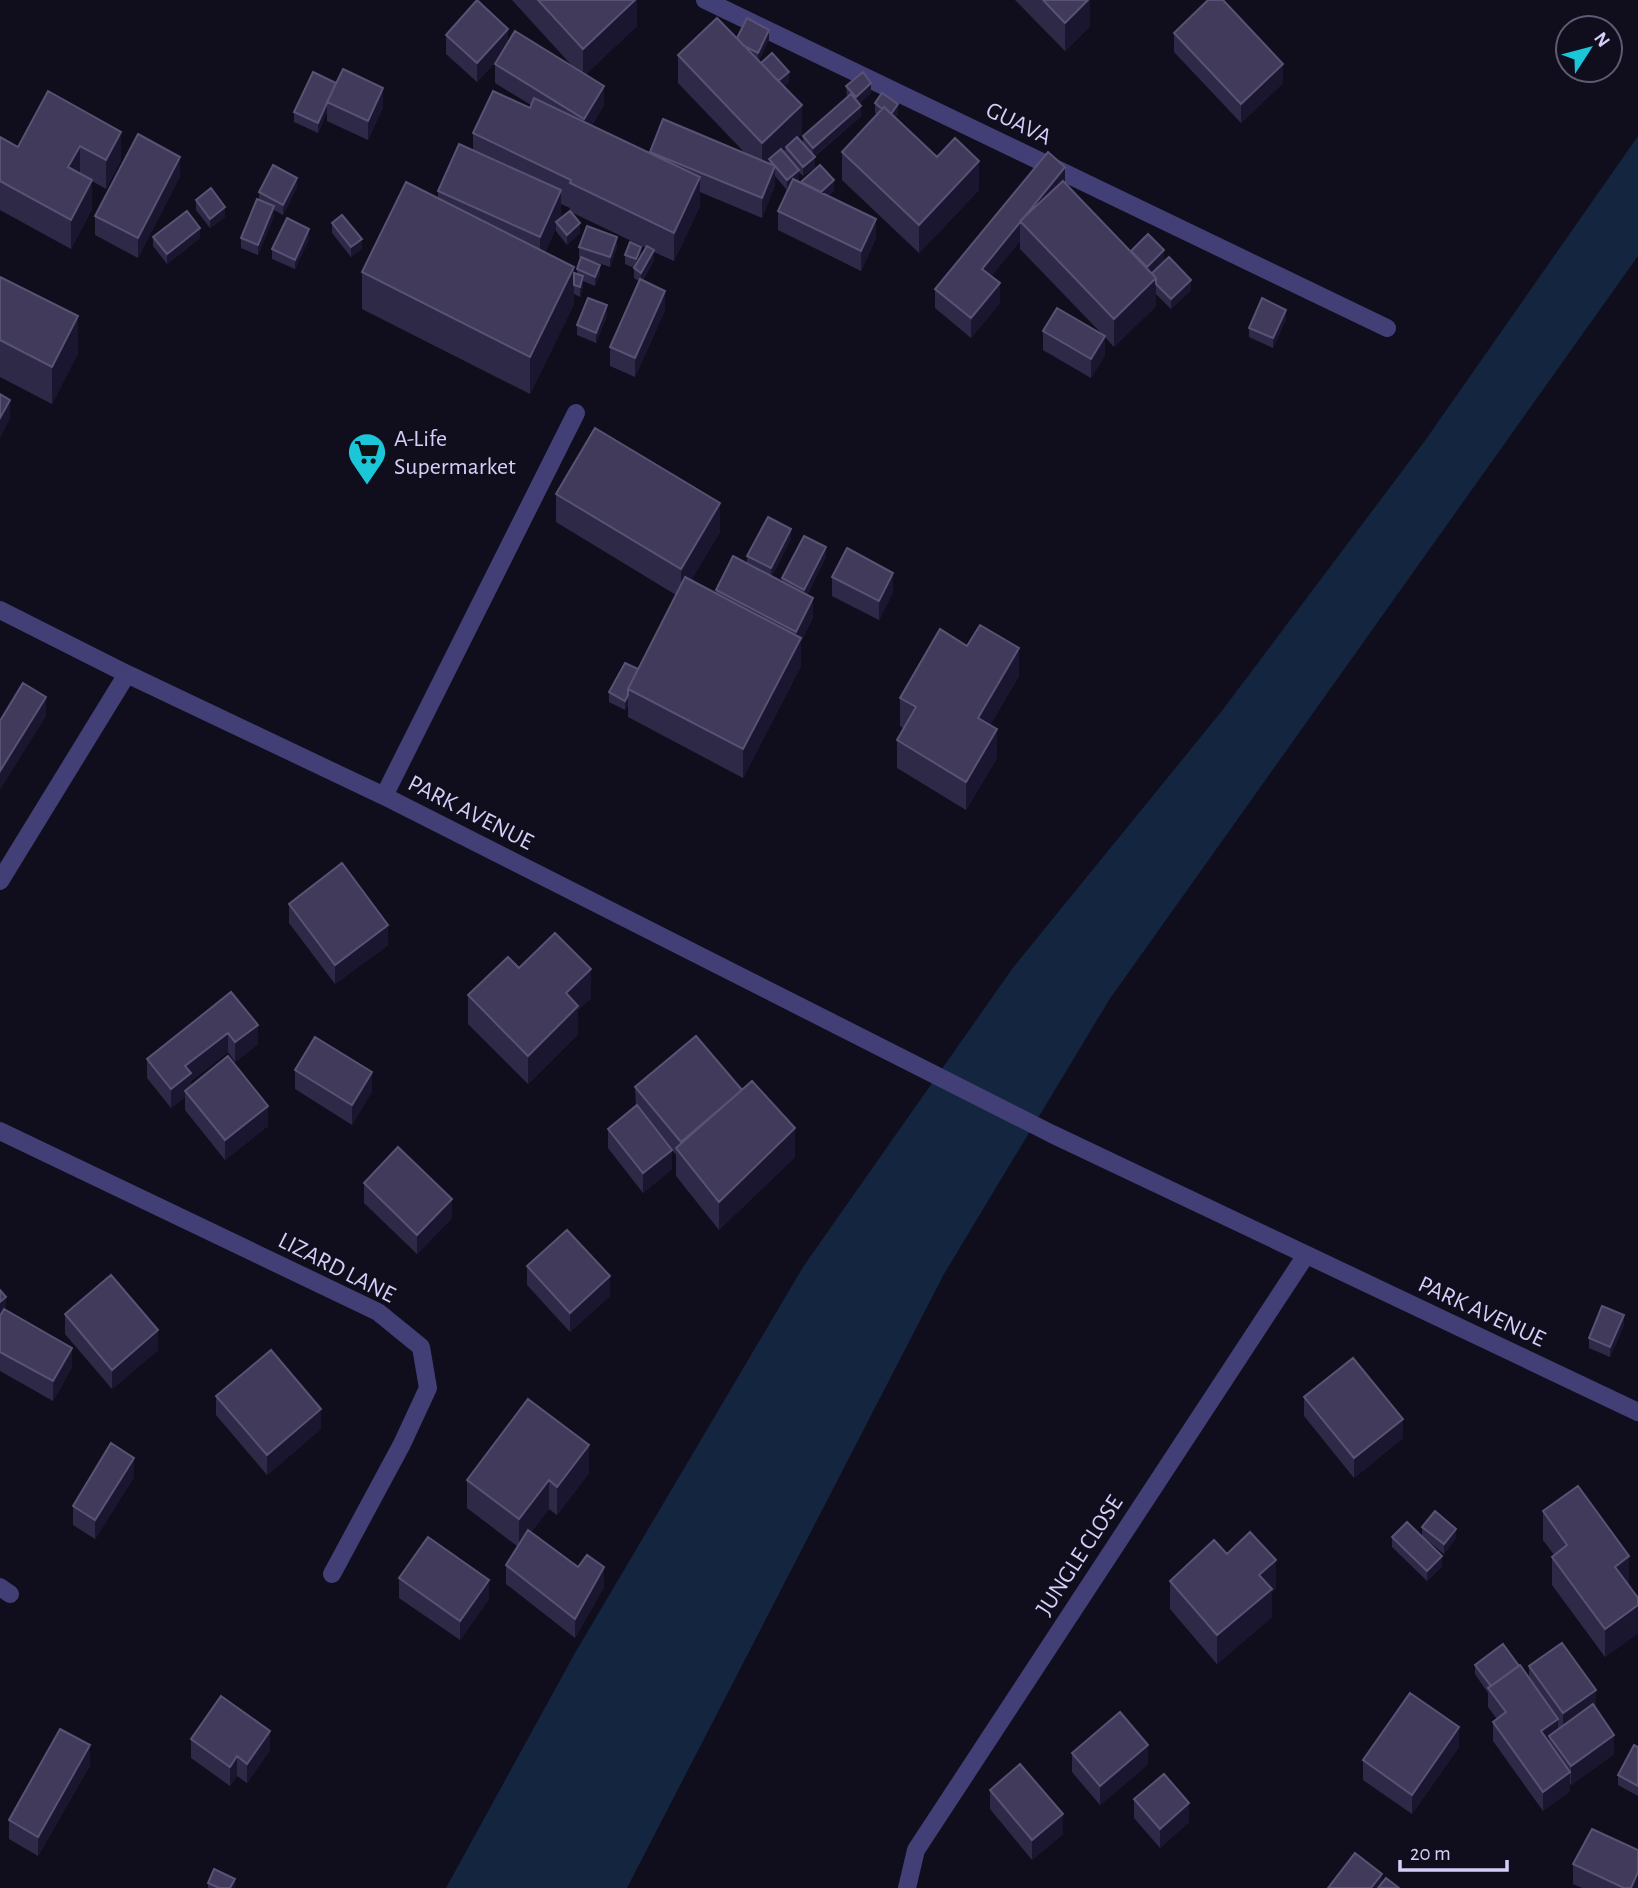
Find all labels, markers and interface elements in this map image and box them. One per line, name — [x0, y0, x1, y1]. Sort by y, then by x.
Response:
north arrow — [1554, 14, 1624, 84]
text: N — [1590, 29, 1613, 51]
street label: GUAVA — [982, 98, 1055, 150]
place label: A-Life Supermarket — [394, 427, 516, 479]
supermarket icon: A-Life Supermarket — [346, 431, 388, 486]
street label: PARK AVENUE — [404, 771, 537, 855]
street label: LIZARD LANE — [274, 1228, 399, 1308]
street label: PARK AVENUE — [1414, 1272, 1549, 1352]
street label: JUNGLE CLOSE — [1032, 1491, 1128, 1620]
scale bar — [1400, 1828, 1507, 1872]
text: 20 m — [1410, 1843, 1451, 1864]

